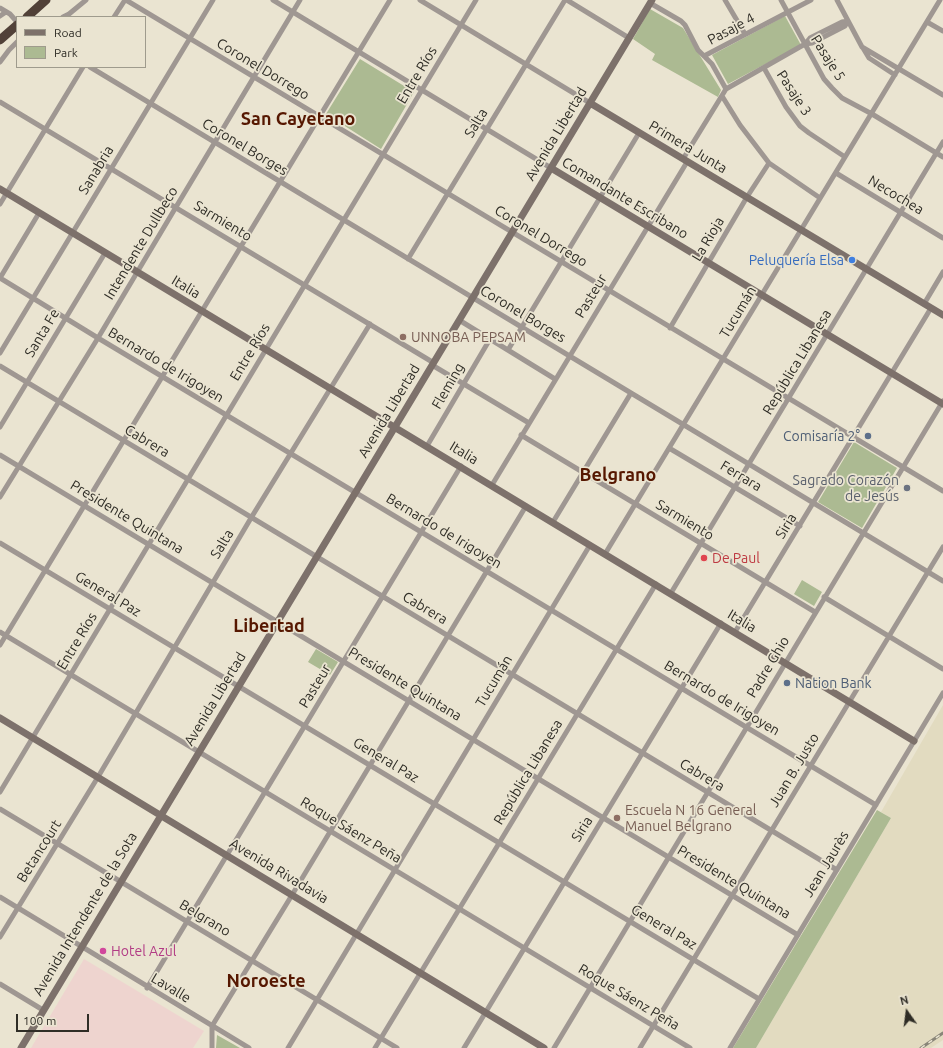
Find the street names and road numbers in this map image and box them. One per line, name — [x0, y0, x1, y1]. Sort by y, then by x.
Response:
street label: Pasaje 4 — [705, 10, 757, 48]
street label: Pasaje 5 — [807, 32, 849, 84]
street label: Coronel Dorrego — [213, 35, 313, 103]
street label: Entre Ríos — [393, 43, 441, 107]
street label: Pasaje 3 — [773, 67, 815, 119]
street label: Avenida Libertad — [521, 84, 591, 184]
street label: Salta — [461, 105, 491, 141]
street label: Coronel Borges — [199, 115, 291, 179]
street label: Primera Junta — [646, 117, 730, 177]
street label: Sanabria — [75, 143, 117, 197]
street label: Comandante Escribano — [559, 154, 691, 242]
street label: Necochea — [865, 172, 927, 218]
street label: Intendente Dullbeco — [101, 183, 181, 303]
street label: Sarmiento — [191, 197, 255, 245]
street label: Coronel Dorrego — [491, 202, 591, 270]
street label: La Rioja — [688, 214, 728, 264]
street label: Pasteur — [571, 271, 611, 321]
street label: Italia — [169, 272, 203, 302]
street label: Coronel Borges — [477, 282, 569, 346]
street label: Tucumán — [716, 283, 760, 341]
street label: Santa Fe — [21, 306, 63, 360]
street label: República Libanesa — [759, 306, 835, 418]
street label: Entre Ríos — [226, 320, 274, 384]
street label: Bernardo de Irigoyen — [105, 324, 227, 406]
street label: Fleming — [428, 360, 468, 412]
street label: Avenida Libertad — [354, 361, 424, 461]
street label: Cabrera — [121, 421, 173, 461]
street label: Italia — [447, 438, 481, 468]
street label: Ferrara — [717, 457, 765, 495]
street label: Presidente Quintana — [67, 477, 187, 557]
street label: Bernardo de Irigoyen — [383, 490, 505, 572]
street label: Sarmiento — [653, 496, 717, 544]
street label: Siria — [772, 510, 800, 542]
street label: Salta — [207, 526, 237, 562]
street label: General Paz — [72, 568, 144, 620]
street label: Cabrera — [399, 588, 451, 628]
street label: Italia — [725, 606, 759, 636]
street label: Entre Ríos — [53, 609, 101, 673]
street label: Padre Ghio — [743, 633, 793, 701]
street label: Presidente Quintana — [345, 644, 465, 724]
street label: Avenida Libertad — [180, 649, 250, 749]
street label: Tucumán — [472, 652, 516, 710]
street label: Bernardo de Irigoyen — [661, 657, 783, 739]
street label: Pasteur — [295, 661, 335, 711]
street label: República Libanesa — [490, 716, 566, 828]
street label: Juan B. Justo — [765, 730, 823, 810]
street label: General Paz — [350, 734, 422, 786]
street label: Cabrera — [676, 755, 728, 795]
street label: Roque Sáenz Peña — [297, 793, 405, 867]
street label: Siria — [568, 813, 596, 845]
street label: Betancourt — [13, 817, 65, 885]
street label: Jean Jaurès — [800, 828, 852, 900]
street label: Avenida Intendente de la Sota — [29, 829, 141, 999]
street label: Avenida Rivadavia — [227, 835, 331, 907]
street label: Presidente Quintana — [674, 842, 794, 922]
street label: Belgrano — [176, 896, 234, 940]
street label: General Paz — [628, 901, 700, 953]
street label: Roque Sáenz Peña — [575, 960, 683, 1034]
street label: Lavalle — [148, 970, 194, 1006]

